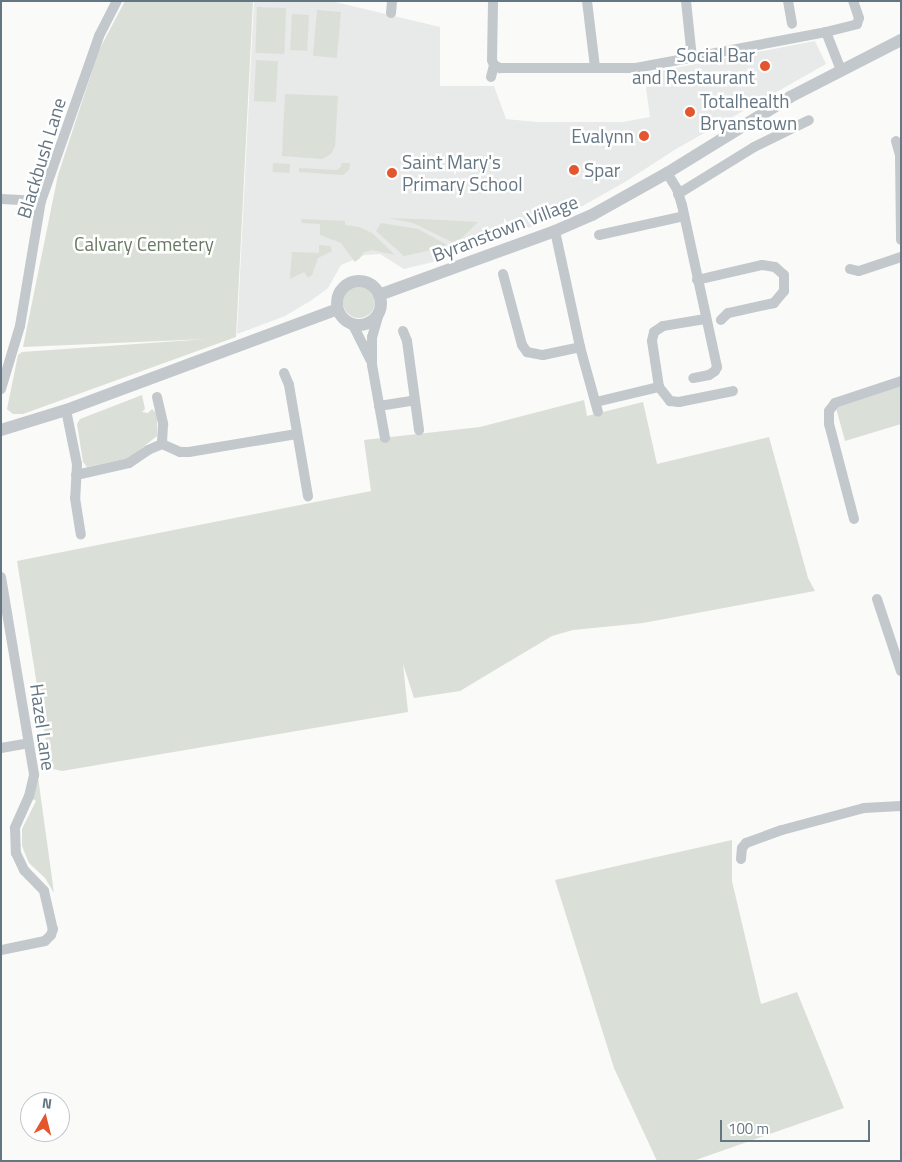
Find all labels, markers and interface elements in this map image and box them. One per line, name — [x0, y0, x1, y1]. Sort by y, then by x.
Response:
place label: Social Bar and Restaurant — [632, 44, 755, 88]
marker: Social Bar and Restaurant — [759, 60, 771, 72]
place label: Totalhealth Bryanstown — [700, 90, 797, 134]
street label: Blackbush Lane — [12, 95, 70, 221]
marker: Totalhealth Bryanstown — [684, 106, 696, 118]
place label: Evalynn — [571, 125, 634, 147]
marker: Evalynn — [638, 130, 650, 142]
place label: Saint Mary's Primary School — [402, 151, 523, 195]
place label: Spar — [584, 159, 620, 181]
marker: Spar — [568, 164, 580, 176]
marker: Saint Mary's Primary School — [386, 167, 398, 179]
street label: Byranstown Village — [429, 190, 581, 266]
park label: Calvary Cemetery — [74, 233, 214, 255]
street label: Hazel Lane — [26, 682, 60, 772]
north arrow — [20, 1092, 70, 1142]
text: N — [41, 1092, 53, 1114]
scale bar — [722, 1110, 872, 1142]
text: 100 m — [728, 1117, 769, 1140]

